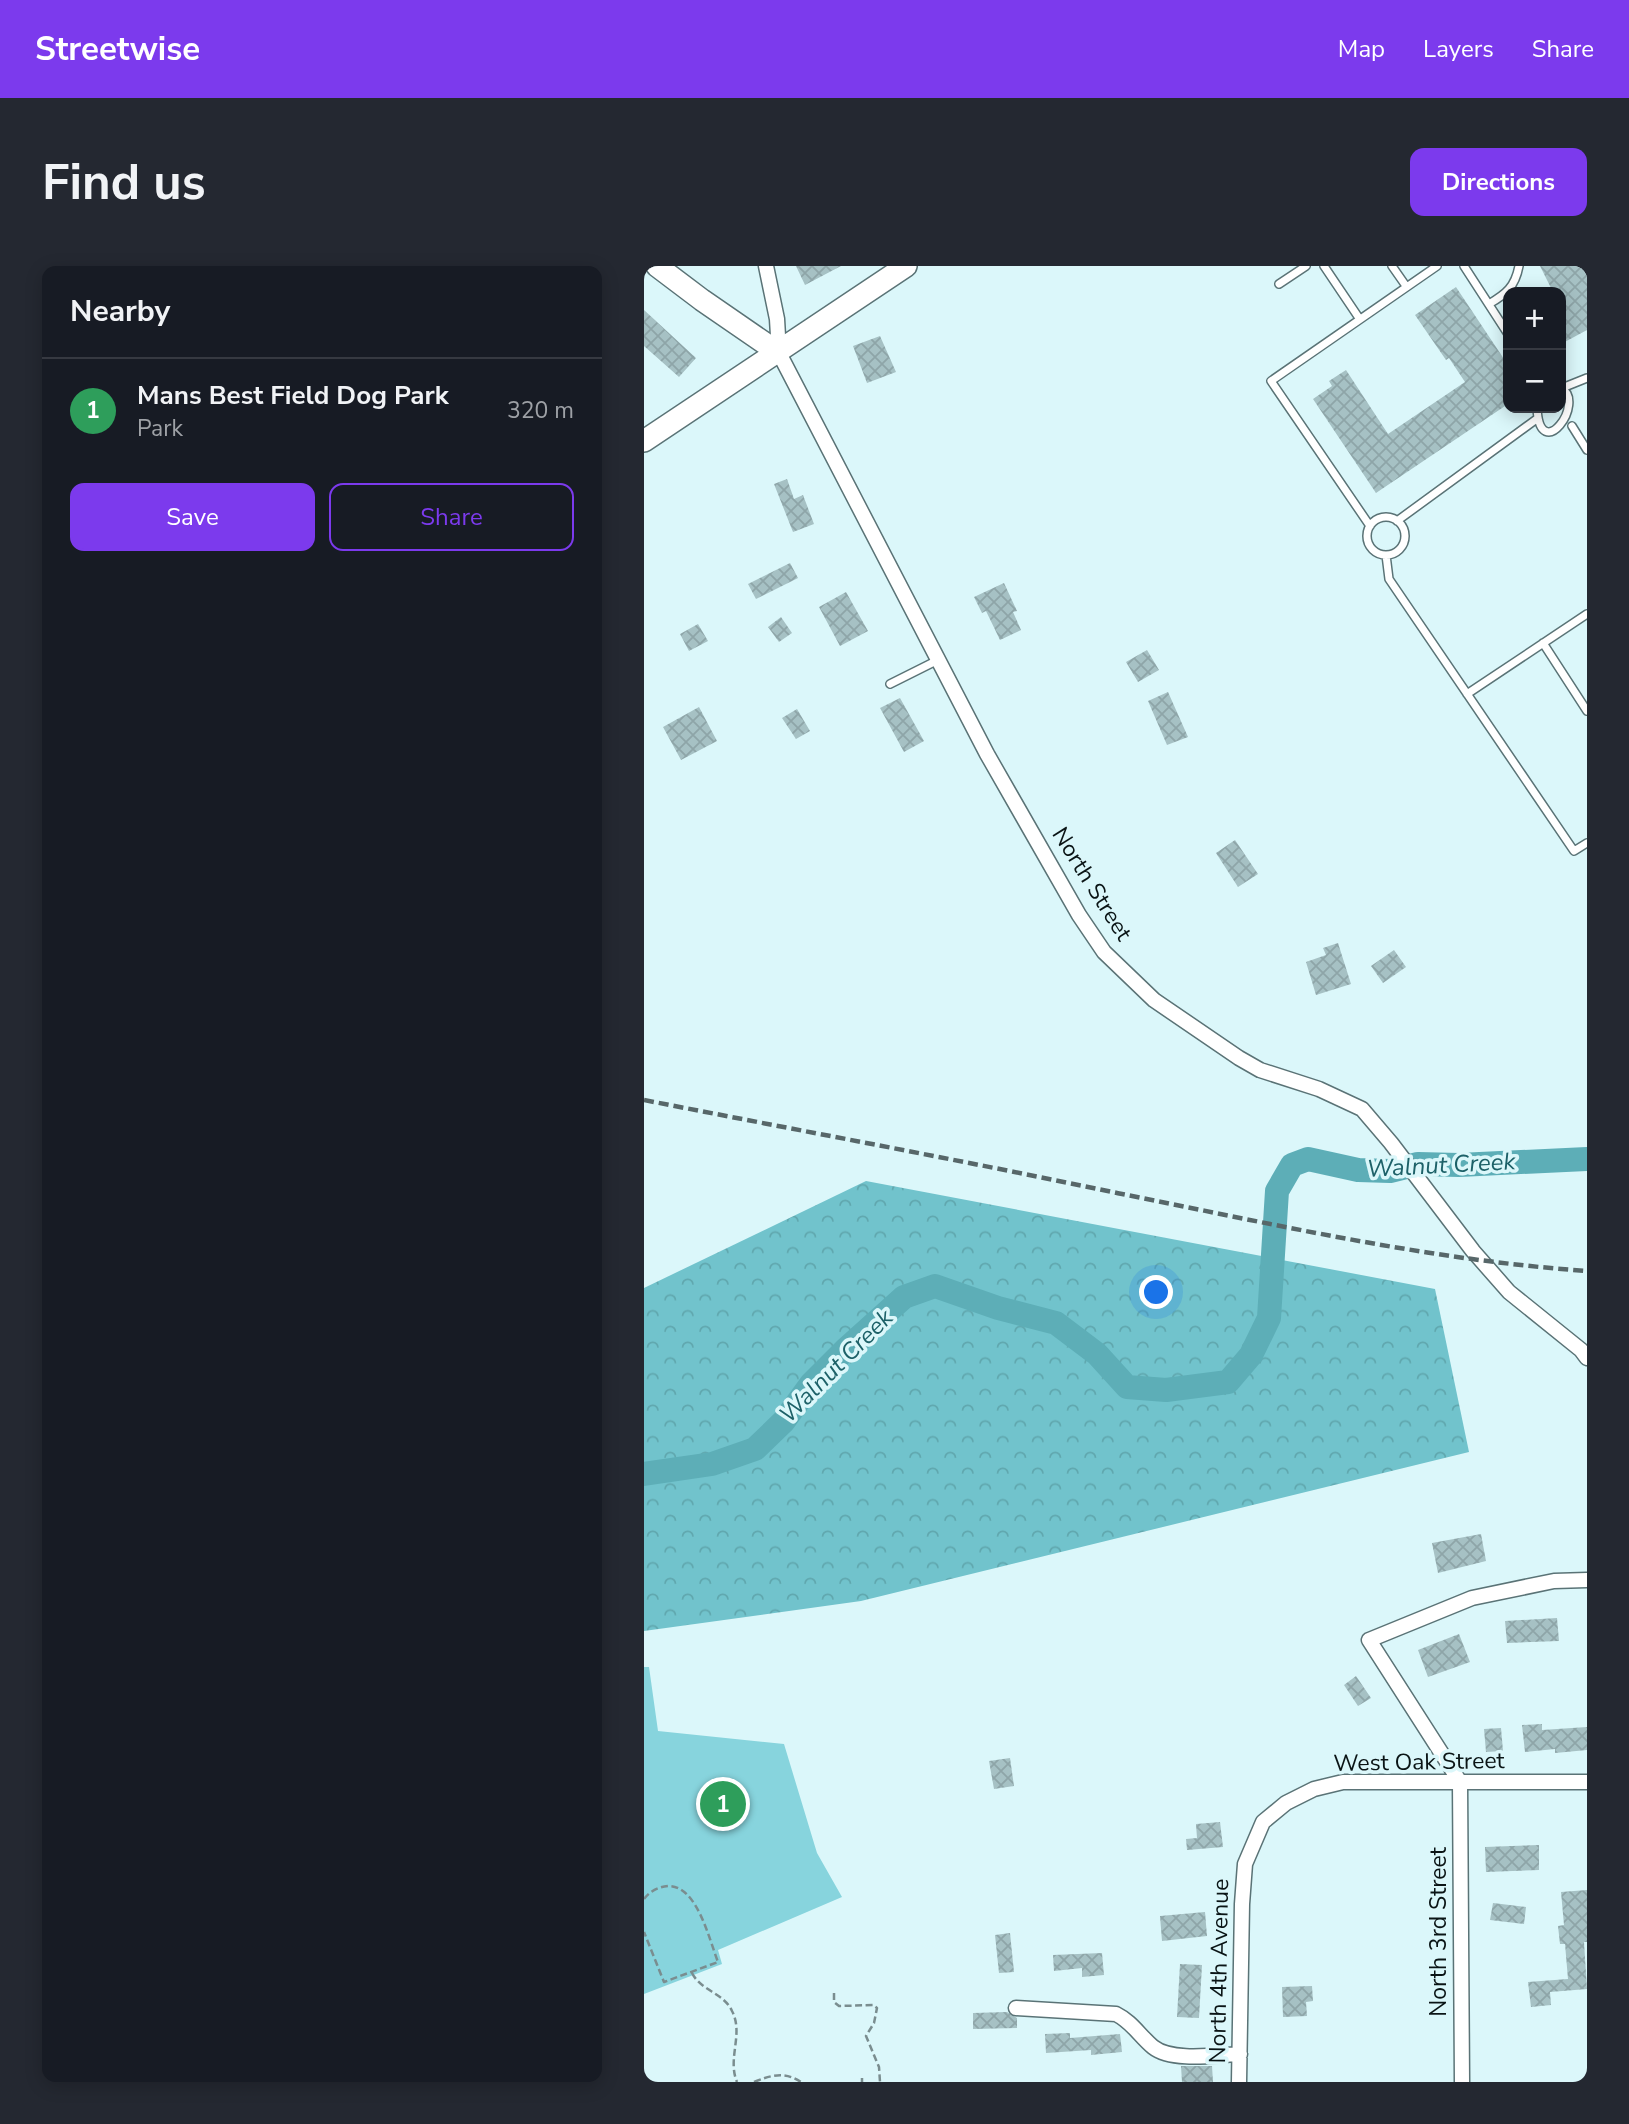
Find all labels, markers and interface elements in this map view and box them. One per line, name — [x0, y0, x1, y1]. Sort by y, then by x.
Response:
text: Streetwise — [35, 27, 200, 72]
text: Map — [1338, 33, 1385, 65]
text: Layers — [1423, 33, 1494, 65]
text: Share — [1532, 33, 1594, 65]
button: Directions — [1410, 148, 1587, 216]
text: Find us — [42, 149, 206, 216]
map controls — [1503, 287, 1566, 413]
button: + — [1503, 287, 1566, 350]
text: Nearby — [70, 291, 170, 332]
button: − — [1503, 350, 1566, 413]
text: Mans Best Field Dog Park — [137, 378, 449, 413]
text: 1 — [86, 395, 100, 426]
text: 320 m — [507, 395, 574, 426]
text: Park — [137, 413, 183, 444]
button: Save — [70, 483, 315, 551]
button: Share — [329, 483, 574, 551]
street label: North Street — [1045, 821, 1140, 947]
water label: Walnut Creek — [1366, 1145, 1517, 1185]
your location — [1139, 1275, 1173, 1309]
water label: Walnut Creek — [772, 1301, 901, 1430]
street label: West Oak Street — [1333, 1745, 1506, 1779]
pin: 1 — [700, 1778, 746, 1830]
street label: North 3rd Street — [1423, 1846, 1454, 2017]
street label: North 4th Avenue — [1202, 1878, 1236, 2064]

